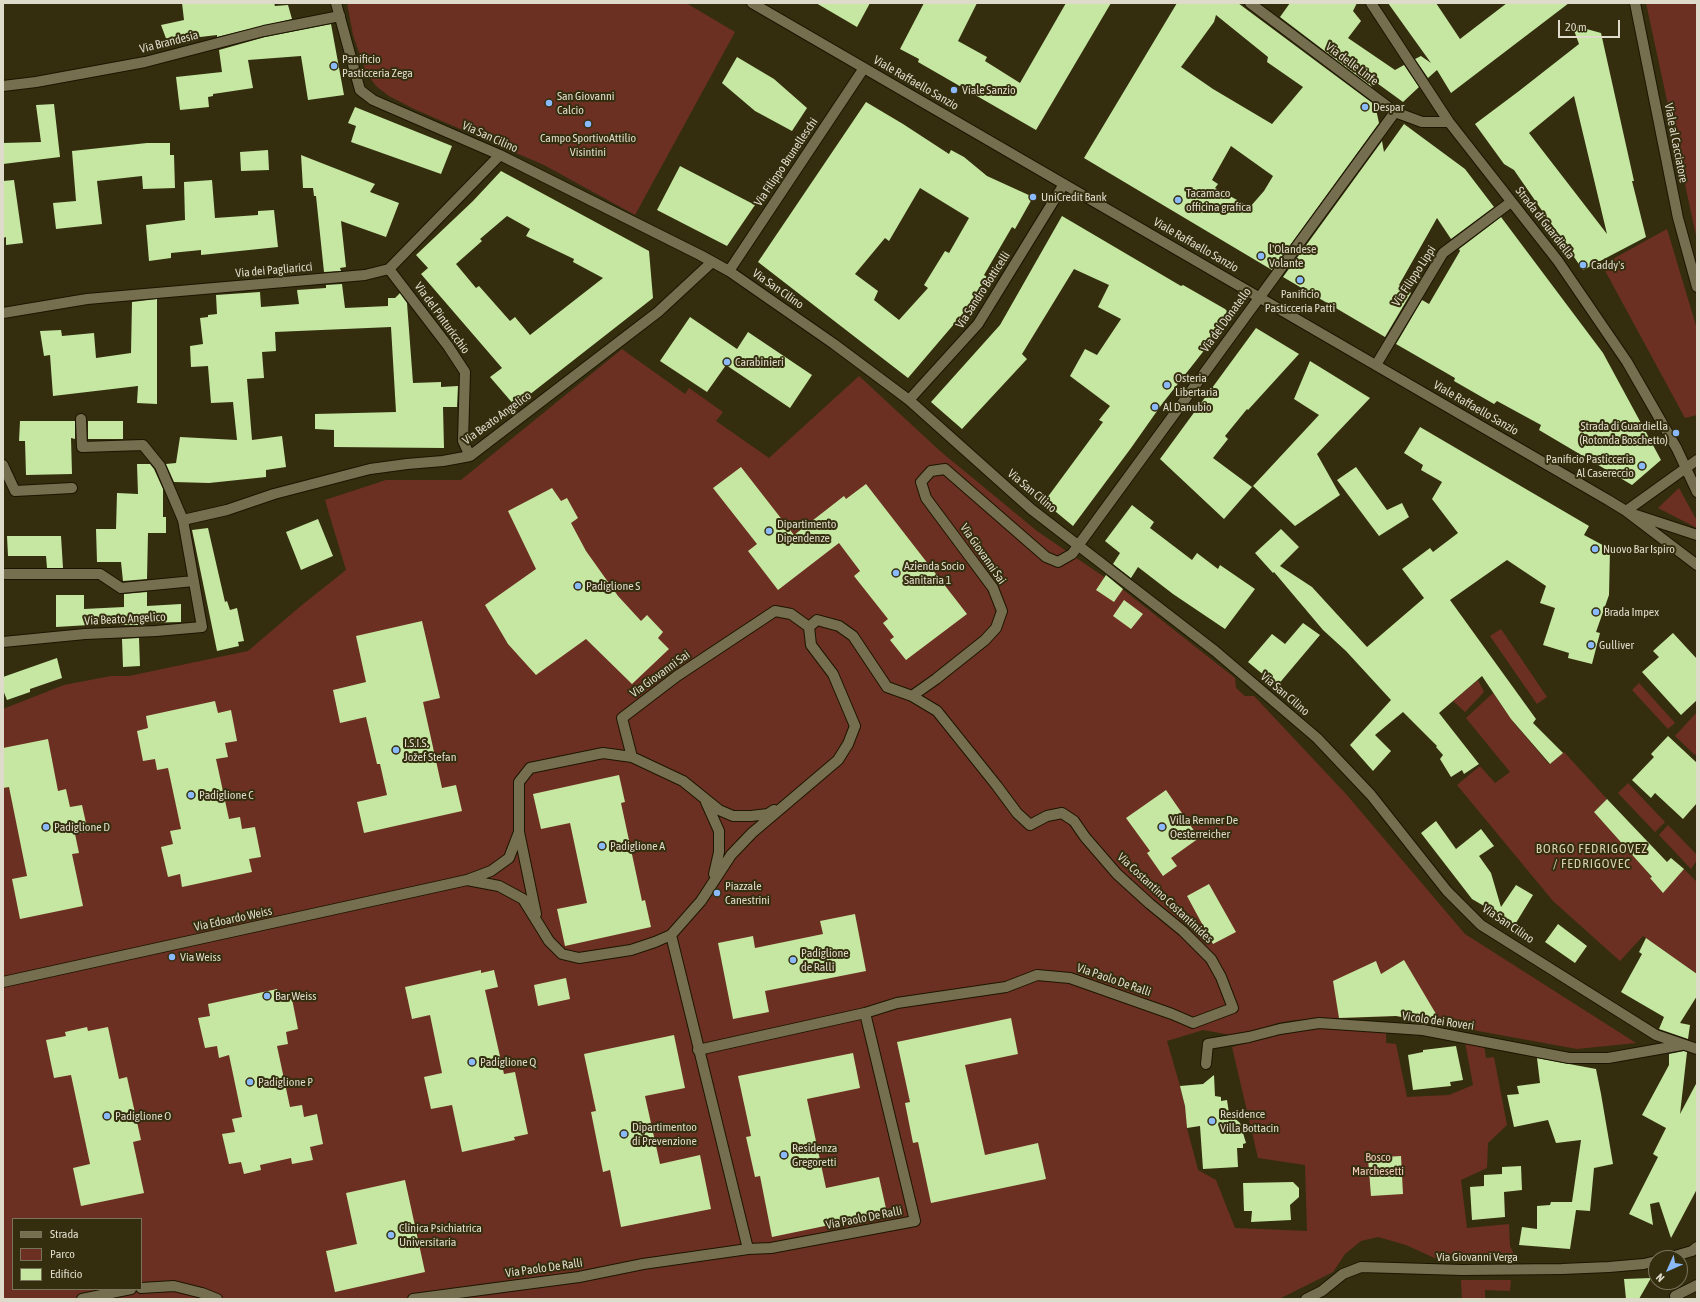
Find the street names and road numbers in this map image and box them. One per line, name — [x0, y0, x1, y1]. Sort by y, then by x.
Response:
street label: Via Brandesia — [138, 28, 200, 56]
street label: Via delle Linfe — [1323, 39, 1381, 89]
street label: Viale Raffaello Sanzio — [871, 53, 961, 113]
street label: Viale al Cacciatore — [1661, 102, 1691, 184]
street label: Via Filippo Brunelleschi — [751, 115, 821, 209]
street label: Via San Cilino — [460, 118, 520, 156]
street label: Strada di Guardiella — [1512, 184, 1578, 262]
street label: Viale Raffaello Sanzio — [1151, 215, 1241, 275]
street label: Via Filippo Lippi — [1389, 243, 1439, 309]
street label: Via Sandro Botticelli — [953, 249, 1013, 331]
street label: Via dei Pagliaricci — [235, 259, 313, 281]
street label: Via San Cilino — [749, 266, 807, 312]
street label: Via del Pinturicchio — [411, 280, 473, 356]
street label: Via del Donatello — [1198, 285, 1254, 355]
street label: Viale Raffaello Sanzio — [1431, 378, 1521, 438]
street label: Via Beato Angelico — [460, 388, 534, 448]
street label: Via San Cilino — [1005, 466, 1059, 516]
street label: Via Giovanni Sai — [957, 521, 1009, 587]
street label: Via Beato Angelico — [84, 610, 166, 628]
street label: Via Giovanni Sai — [627, 648, 693, 700]
street label: Via San Cilino — [1258, 669, 1312, 719]
street label: Via Costantino Costantinides — [1114, 850, 1216, 946]
street label: Via San Cilino — [1479, 901, 1537, 947]
street label: Via Edoardo Weiss — [193, 904, 273, 934]
street label: Via Paolo De Ralli — [1075, 961, 1153, 999]
street label: Vicolo dei Roveri — [1401, 1009, 1475, 1033]
street label: Via Paolo De Ralli — [825, 1204, 903, 1232]
street label: Via Giovanni Verga — [1436, 1250, 1518, 1264]
street label: Via Paolo De Ralli — [505, 1255, 583, 1281]

